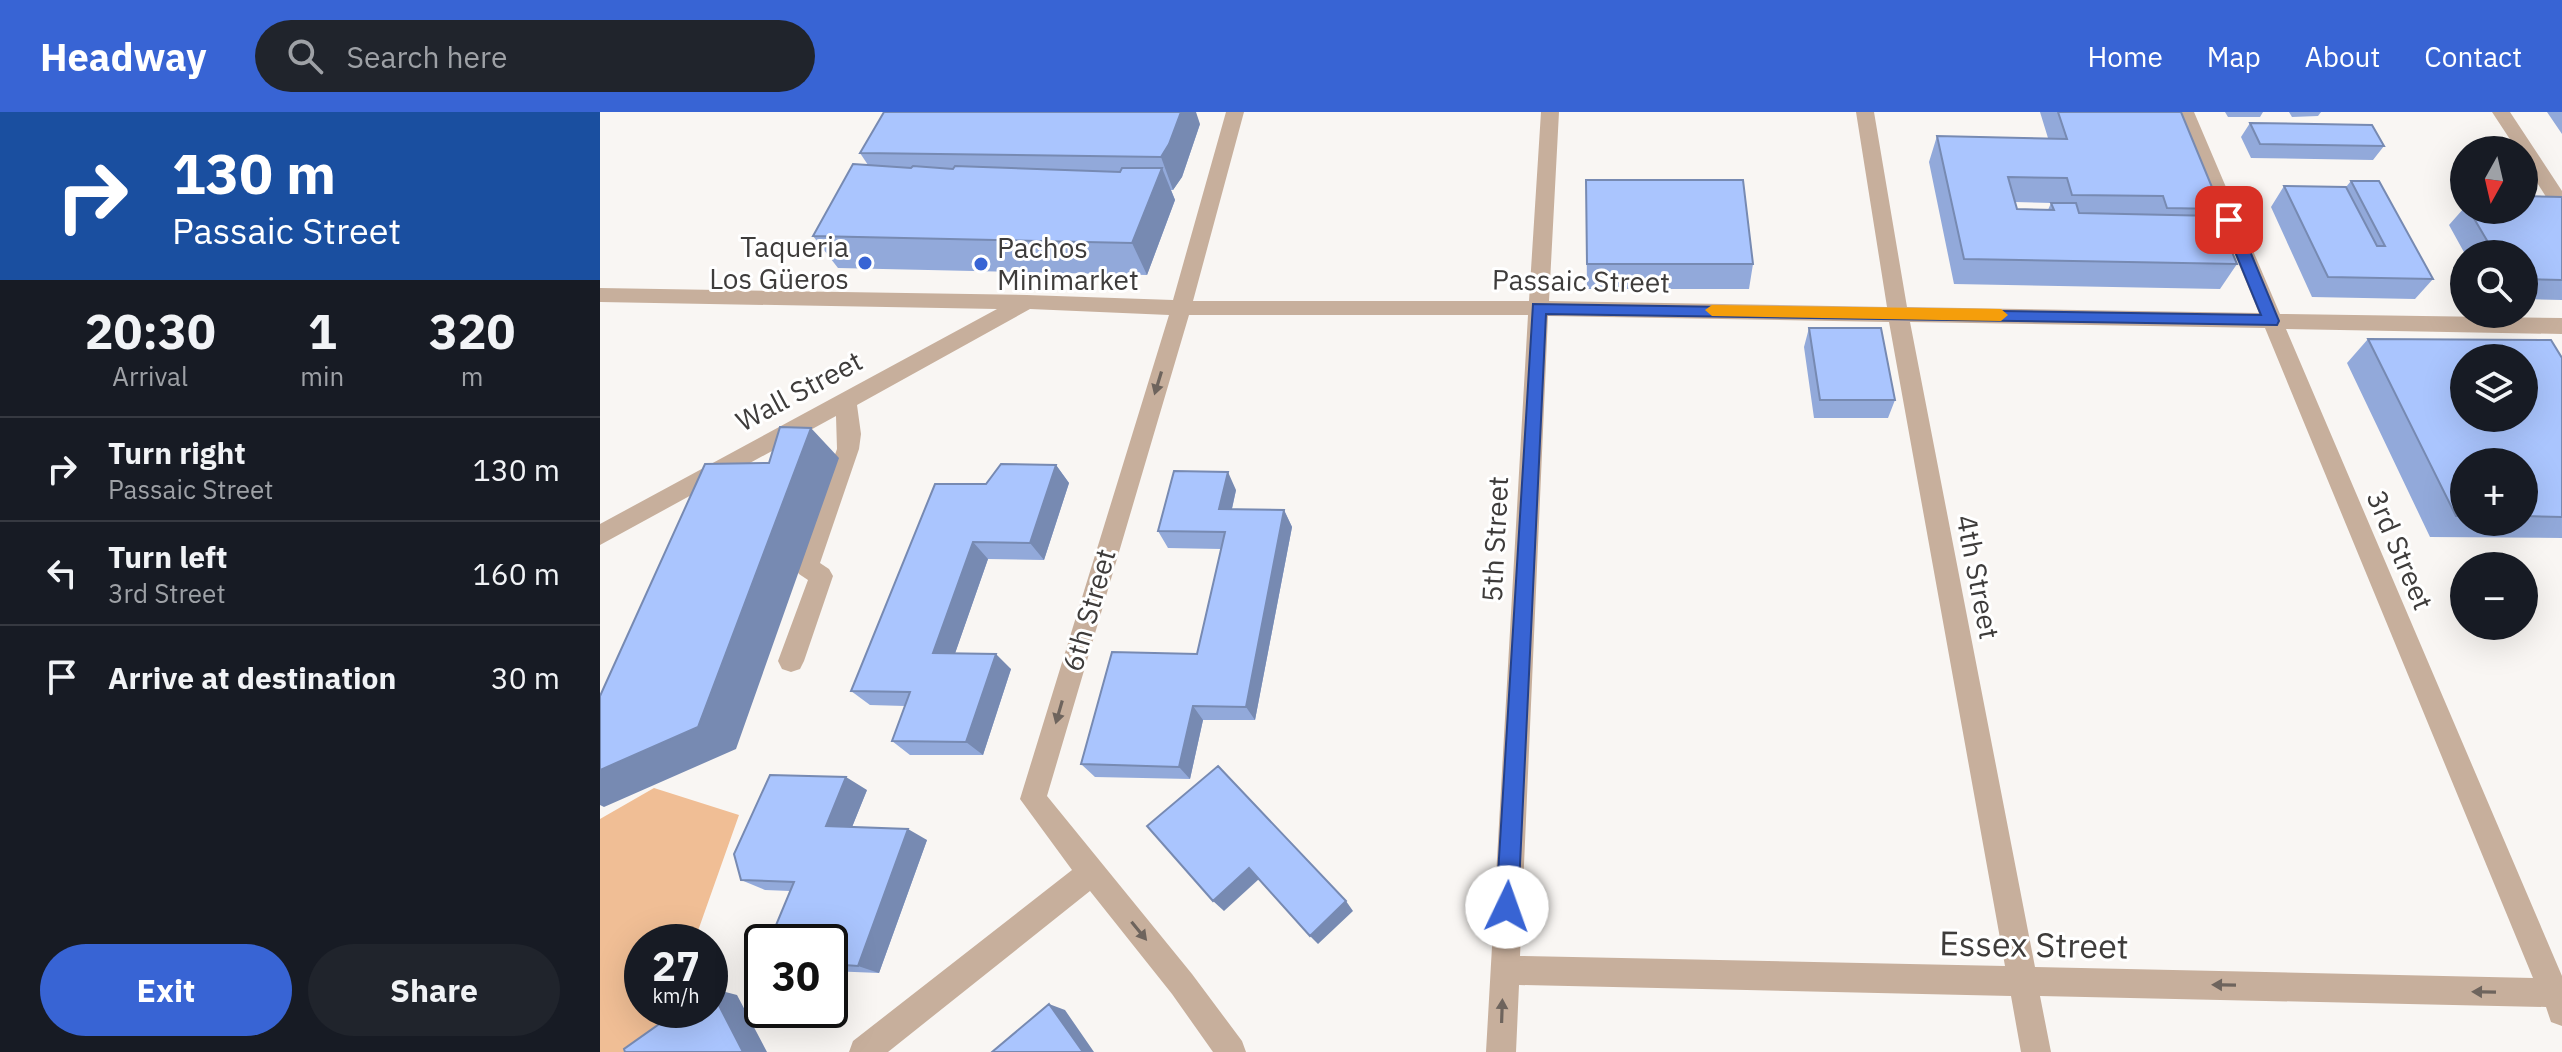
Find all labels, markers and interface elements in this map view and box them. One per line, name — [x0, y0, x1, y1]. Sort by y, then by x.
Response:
search box — [255, 20, 815, 92]
text: Headway — [40, 32, 207, 81]
icon: search — [283, 34, 327, 78]
text: Search here — [347, 37, 507, 76]
text: Home — [2087, 38, 2163, 75]
text: Map — [2207, 38, 2261, 75]
text: About — [2305, 38, 2380, 75]
text: Contact — [2424, 38, 2522, 75]
north arrow — [2450, 136, 2538, 224]
map controls — [2450, 136, 2538, 640]
text: 130 m — [172, 137, 336, 209]
icon: right — [40, 144, 144, 248]
pin — [2195, 186, 2263, 254]
icon: arrive — [2207, 198, 2251, 242]
text: Passaic Street — [172, 207, 401, 254]
place label: Taqueria Los Güeros — [709, 228, 849, 297]
place label: Pachos Minimarket — [997, 229, 1139, 298]
button: search — [2450, 240, 2538, 328]
marker: Taqueria Los Güeros — [856, 254, 874, 272]
marker: Pachos Minimarket — [972, 255, 990, 273]
street label: Passaic Street — [1492, 260, 1670, 301]
text: 20:30 — [85, 300, 216, 362]
text: 1 — [308, 300, 337, 362]
text: 320 — [429, 300, 515, 362]
street label: Wall Street — [729, 342, 868, 439]
button: layers — [2450, 344, 2538, 432]
text: Arrival — [112, 359, 188, 393]
text: min — [300, 359, 344, 393]
text: m — [461, 359, 483, 393]
one-way arrow — [1151, 371, 1163, 395]
text: Turn right — [108, 433, 246, 472]
icon: right — [40, 447, 84, 491]
button: + — [2450, 448, 2538, 536]
text: 130 m — [473, 450, 560, 489]
text: Passaic Street — [108, 472, 273, 506]
street label: 5th Street — [1473, 475, 1516, 603]
street label: 3rd Street — [2359, 484, 2442, 615]
street label: 4th Street — [1948, 512, 2009, 642]
text: Turn left — [108, 537, 227, 576]
street label: 6th Street — [1053, 544, 1124, 675]
icon: left — [40, 551, 84, 595]
button: − — [2450, 552, 2538, 640]
text: 160 m — [473, 554, 560, 593]
text: 3rd Street — [108, 576, 226, 610]
icon: arrive — [40, 655, 84, 699]
text: Arrive at destination — [108, 658, 396, 697]
text: 30 m — [491, 658, 560, 697]
one-way arrow — [1052, 700, 1065, 724]
position arrow — [1465, 865, 1549, 949]
street label: Essex Street — [1939, 920, 2129, 968]
one-way arrow — [1130, 921, 1147, 941]
speed limit sign: 30 — [744, 924, 848, 1028]
text: 27 — [652, 940, 700, 992]
button: Exit — [40, 944, 292, 1036]
button: Share — [308, 944, 560, 1036]
one-way arrow — [2211, 979, 2236, 992]
text: km/h — [652, 982, 700, 1009]
one-way arrow — [2471, 985, 2496, 998]
one-way arrow — [1496, 998, 1509, 1023]

